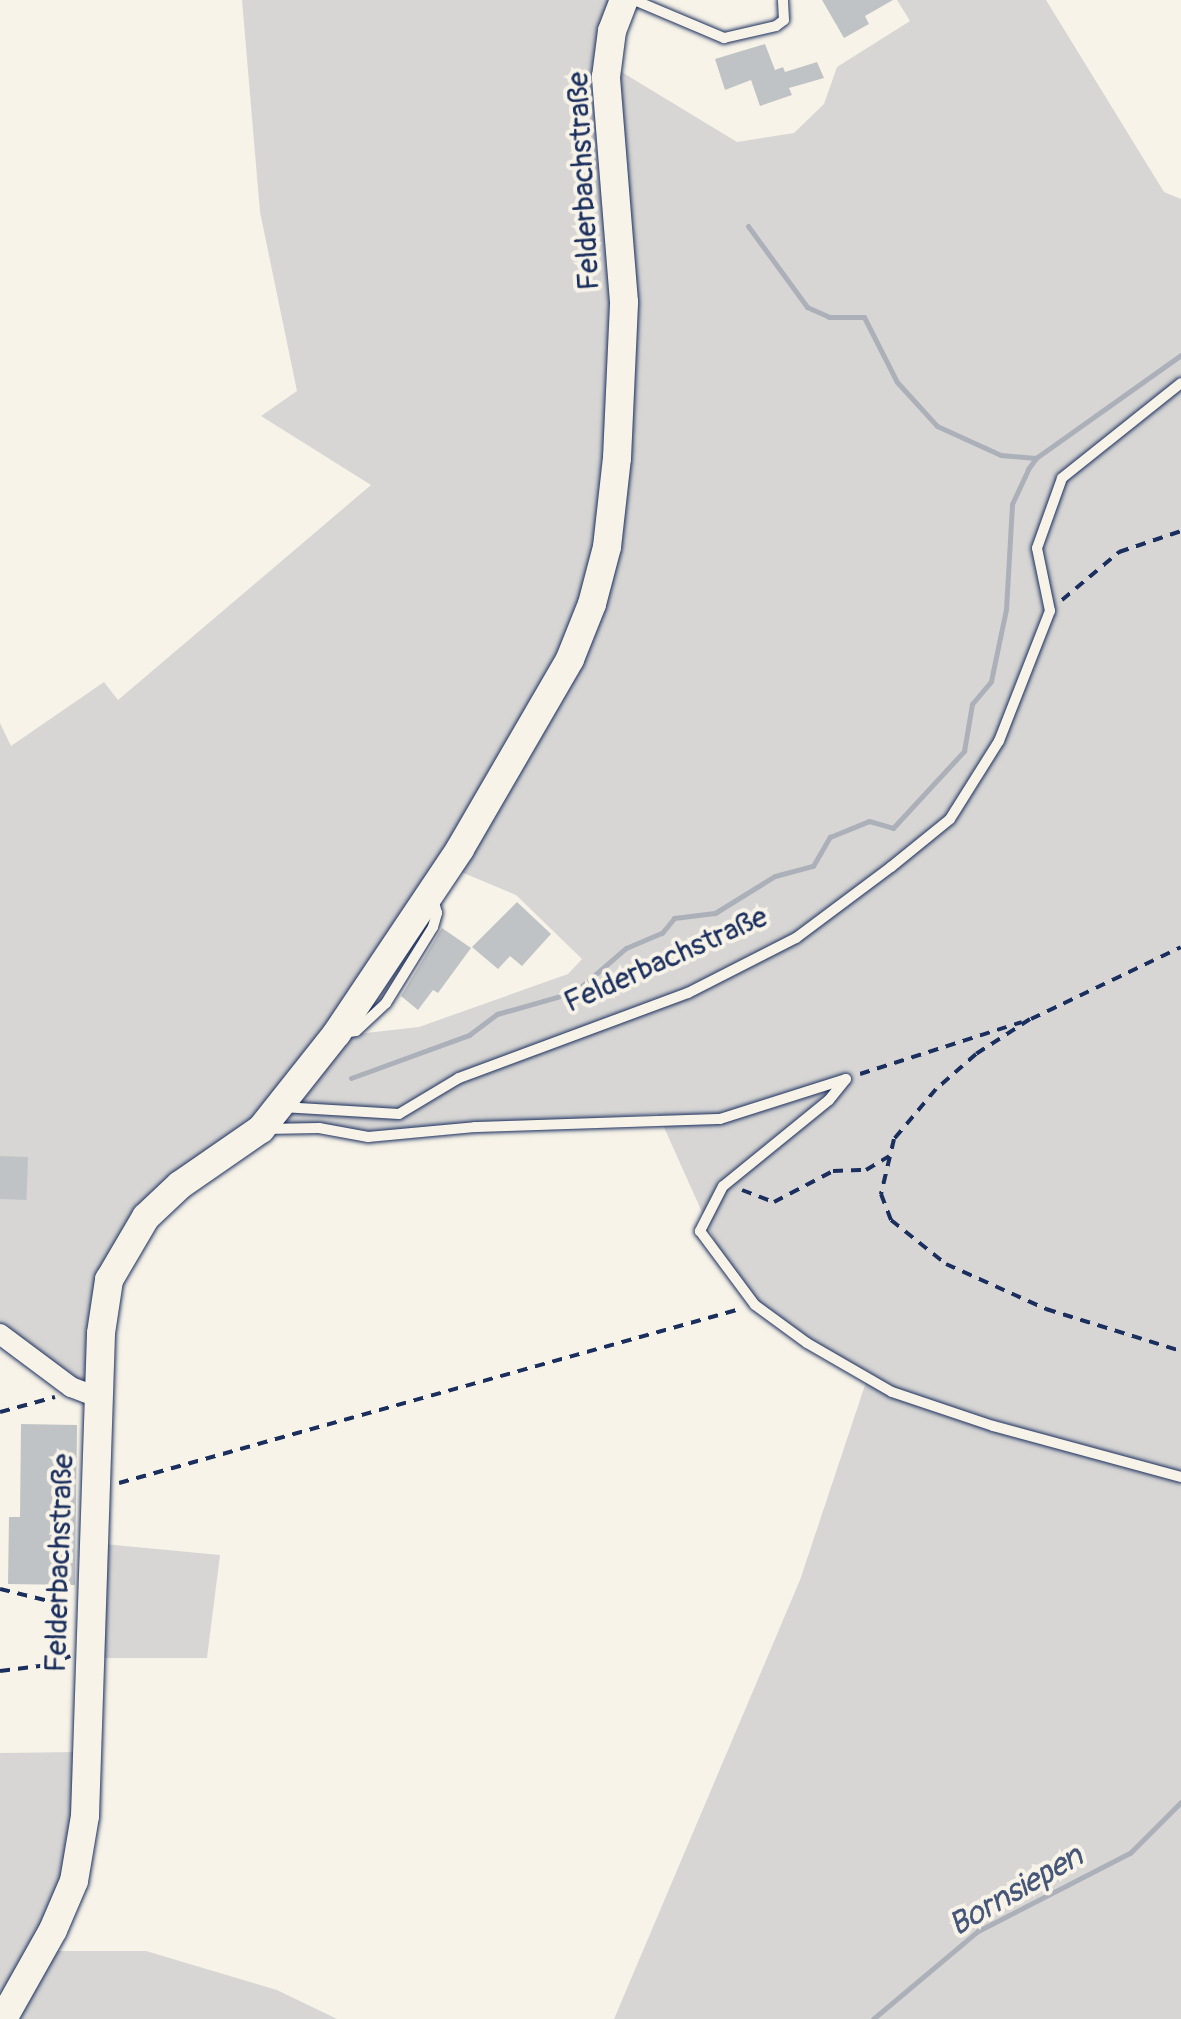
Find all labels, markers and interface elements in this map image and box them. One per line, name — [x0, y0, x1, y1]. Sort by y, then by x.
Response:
street label: Felderbachstraße — [560, 71, 608, 291]
street label: Felderbachstraße — [559, 899, 773, 1021]
street label: Felderbachstraße — [38, 1453, 82, 1673]
water label: Bornsiepen — [942, 1837, 1090, 1945]

